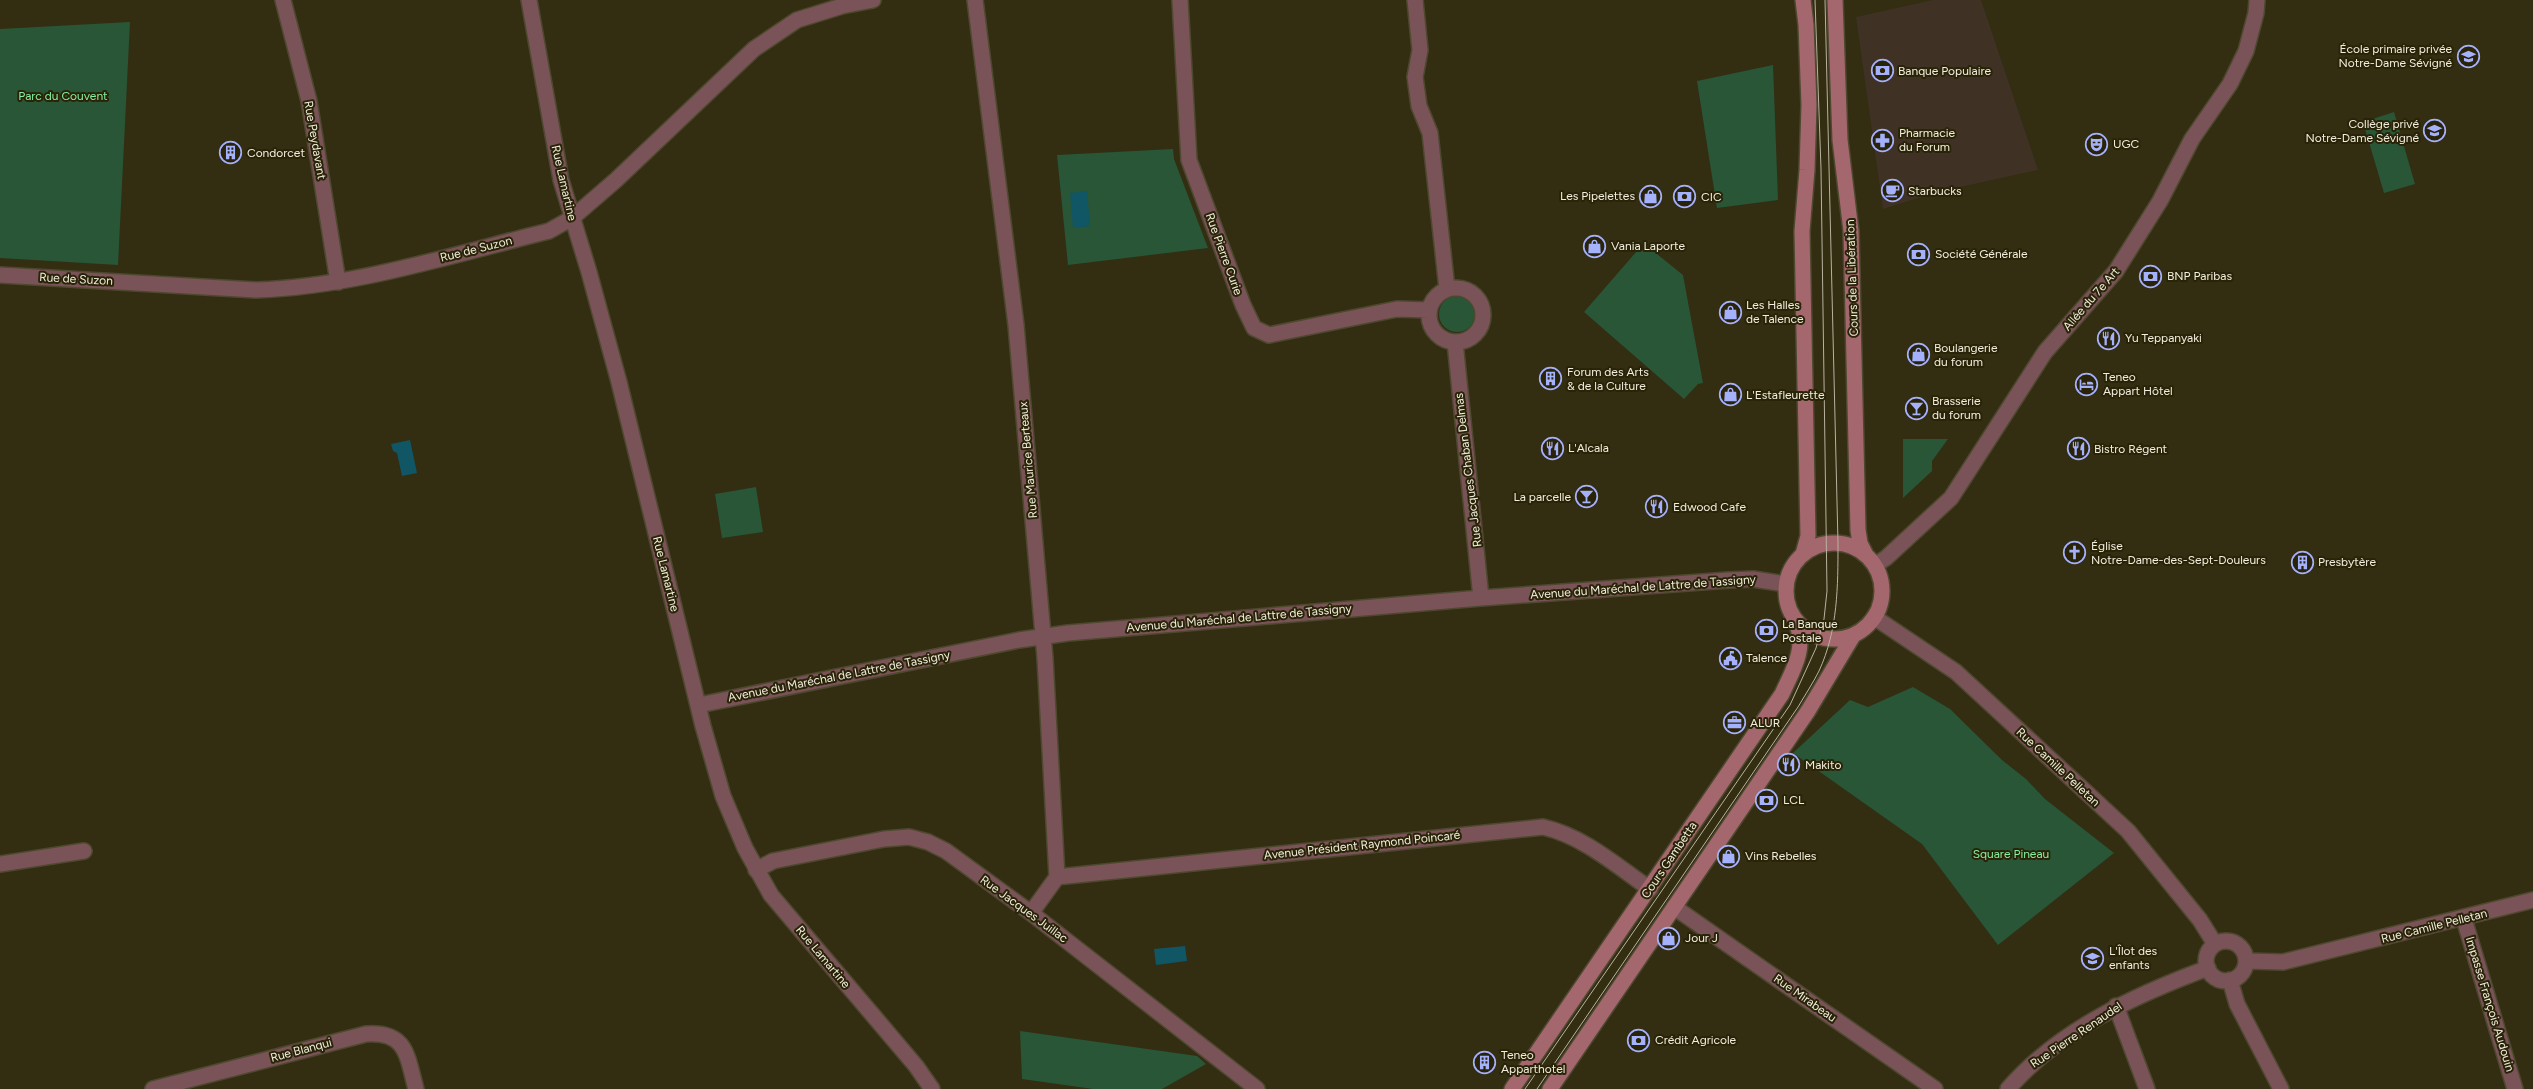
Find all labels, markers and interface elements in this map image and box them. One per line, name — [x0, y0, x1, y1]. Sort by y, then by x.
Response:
place label: École primaire privée Notre-Dame Sévigné — [2338, 42, 2452, 70]
school or university icon: École primaire privée Notre-Dame Sévigné — [2456, 44, 2480, 68]
bank icon: Banque Populaire — [1870, 59, 1894, 83]
place label: Banque Populaire — [1898, 64, 1991, 78]
park label: Parc du Couvent — [18, 89, 108, 103]
street label: Rue Peydavant — [301, 100, 329, 181]
place label: Collège privé Notre-Dame Sévigné — [2305, 117, 2419, 145]
school or university icon: Collège privé Notre-Dame Sévigné — [2423, 119, 2447, 143]
place label: Pharmacie du Forum — [1899, 126, 1955, 154]
pharmacy icon: Pharmacie du Forum — [1871, 128, 1895, 152]
theatre icon: UGC — [2085, 132, 2109, 156]
place label: UGC — [2113, 137, 2140, 151]
building icon: Condorcet — [219, 141, 243, 165]
street label: Rue Lamartine — [549, 144, 580, 223]
place label: Condorcet — [247, 146, 305, 160]
cafe icon: Starbucks — [1880, 179, 1904, 203]
shop icon: Les Pipelettes — [1639, 184, 1663, 208]
place label: Starbucks — [1908, 184, 1962, 198]
bank icon: CIC — [1673, 185, 1697, 209]
place label: Les Pipelettes — [1560, 189, 1635, 203]
place label: CIC — [1701, 190, 1722, 204]
street label: Rue Pierre Curie — [1203, 211, 1245, 297]
street label: Cours de la Libération — [1843, 219, 1861, 337]
street label: Rue de Suzon — [438, 233, 514, 265]
shop icon: Vania Laporte — [1583, 234, 1607, 258]
place label: Vania Laporte — [1611, 239, 1685, 253]
bank icon: Société Générale — [1907, 242, 1931, 266]
place label: Société Générale — [1935, 247, 2028, 261]
street label: Allée du 7e Art — [2060, 264, 2122, 333]
bank icon: BNP Paribas — [2139, 264, 2163, 288]
place label: BNP Paribas — [2167, 269, 2232, 283]
street label: Rue de Suzon — [39, 270, 114, 288]
place label: Les Halles de Talence — [1746, 298, 1804, 326]
shop icon: Les Halles de Talence — [1718, 300, 1742, 324]
restaurant icon: Yu Teppanyaki — [2097, 326, 2121, 350]
place label: Yu Teppanyaki — [2125, 331, 2202, 345]
place label: Boulangerie du forum — [1934, 341, 1998, 369]
shop icon: Boulangerie du forum — [1906, 343, 1930, 367]
place label: Forum des Arts & de la Culture — [1567, 365, 1649, 393]
building icon: Forum des Arts & de la Culture — [1539, 367, 1563, 391]
place label: Teneo Appart Hôtel — [2103, 370, 2173, 398]
hotel icon: Teneo Appart Hôtel — [2075, 372, 2099, 396]
shop icon: L'Estafleurette — [1718, 383, 1742, 407]
place label: L'Estafleurette — [1746, 388, 1825, 402]
street label: Rue Jacques Chaban Delmas — [1452, 392, 1484, 548]
place label: Brasserie du forum — [1932, 394, 1981, 422]
bar icon: Brasserie du forum — [1904, 396, 1928, 420]
street label: Rue Maurice Berteaux — [1016, 401, 1040, 519]
restaurant icon: L'Alcala — [1540, 436, 1564, 460]
restaurant icon: Bistro Régent — [2066, 437, 2090, 461]
place label: L'Alcala — [1568, 441, 1609, 455]
place label: Bistro Régent — [2094, 442, 2168, 456]
bar icon: La parcelle — [1575, 485, 1599, 509]
place label: La parcelle — [1514, 490, 1571, 504]
restaurant icon: Edwood Cafe — [1645, 495, 1669, 519]
place label: Edwood Cafe — [1673, 500, 1746, 514]
street label: Rue Lamartine — [650, 535, 682, 614]
place label: Église Notre-Dame-des-Sept-Douleurs — [2091, 539, 2266, 567]
church icon: Église Notre-Dame-des-Sept-Douleurs — [2063, 541, 2087, 565]
building icon: Presbytère — [2290, 550, 2314, 574]
place label: Presbytère — [2318, 555, 2376, 569]
street label: Avenue du Maréchal de Lattre de Tassigny — [1530, 572, 1757, 602]
street label: Avenue du Maréchal de Lattre de Tassigny — [1126, 601, 1353, 635]
place label: La Banque Postale — [1782, 617, 1838, 645]
bank icon: La Banque Postale — [1754, 619, 1778, 643]
public building icon: Talence — [1718, 646, 1742, 670]
street label: Avenue du Maréchal de Lattre de Tassigny — [727, 647, 952, 704]
place label: Talence — [1746, 651, 1787, 665]
office icon: ALUR — [1722, 711, 1746, 735]
place label: ALUR — [1750, 716, 1780, 730]
street label: Rue Camille Pelletan — [2013, 725, 2103, 809]
restaurant icon: Makito — [1777, 753, 1801, 777]
place label: Makito — [1805, 758, 1841, 772]
bank icon: LCL — [1755, 788, 1779, 812]
place label: LCL — [1783, 793, 1805, 807]
street label: Cours Gambetta — [1638, 819, 1700, 901]
street label: Avenue Président Raymond Poincaré — [1263, 828, 1461, 862]
shop icon: Vins Rebelles — [1717, 844, 1741, 868]
park label: Square Pineau — [1973, 847, 2049, 861]
place label: Vins Rebelles — [1745, 849, 1817, 863]
street label: Rue Jacques Juillac — [977, 873, 1071, 946]
street label: Rue Camille Pelletan — [2380, 906, 2489, 946]
street label: Rue Lamartine — [793, 923, 853, 991]
shop icon: Jour J — [1657, 926, 1681, 950]
place label: Jour J — [1685, 931, 1718, 945]
street label: Impasse François Audouin — [2463, 935, 2517, 1073]
place label: L'Îlot des enfants — [2109, 944, 2158, 972]
school or university icon: L'Îlot des enfants — [2081, 946, 2105, 970]
street label: Rue Mirabeau — [1771, 971, 1839, 1025]
street label: Rue Pierre Renaudel — [2028, 999, 2124, 1071]
bank icon: Crédit Agricole — [1627, 1028, 1651, 1052]
place label: Crédit Agricole — [1655, 1033, 1737, 1047]
street label: Rue Blanqui — [269, 1035, 333, 1065]
place label: Teneo Apparthotel — [1501, 1048, 1565, 1076]
building icon: Teneo Apparthotel — [1473, 1050, 1497, 1074]

